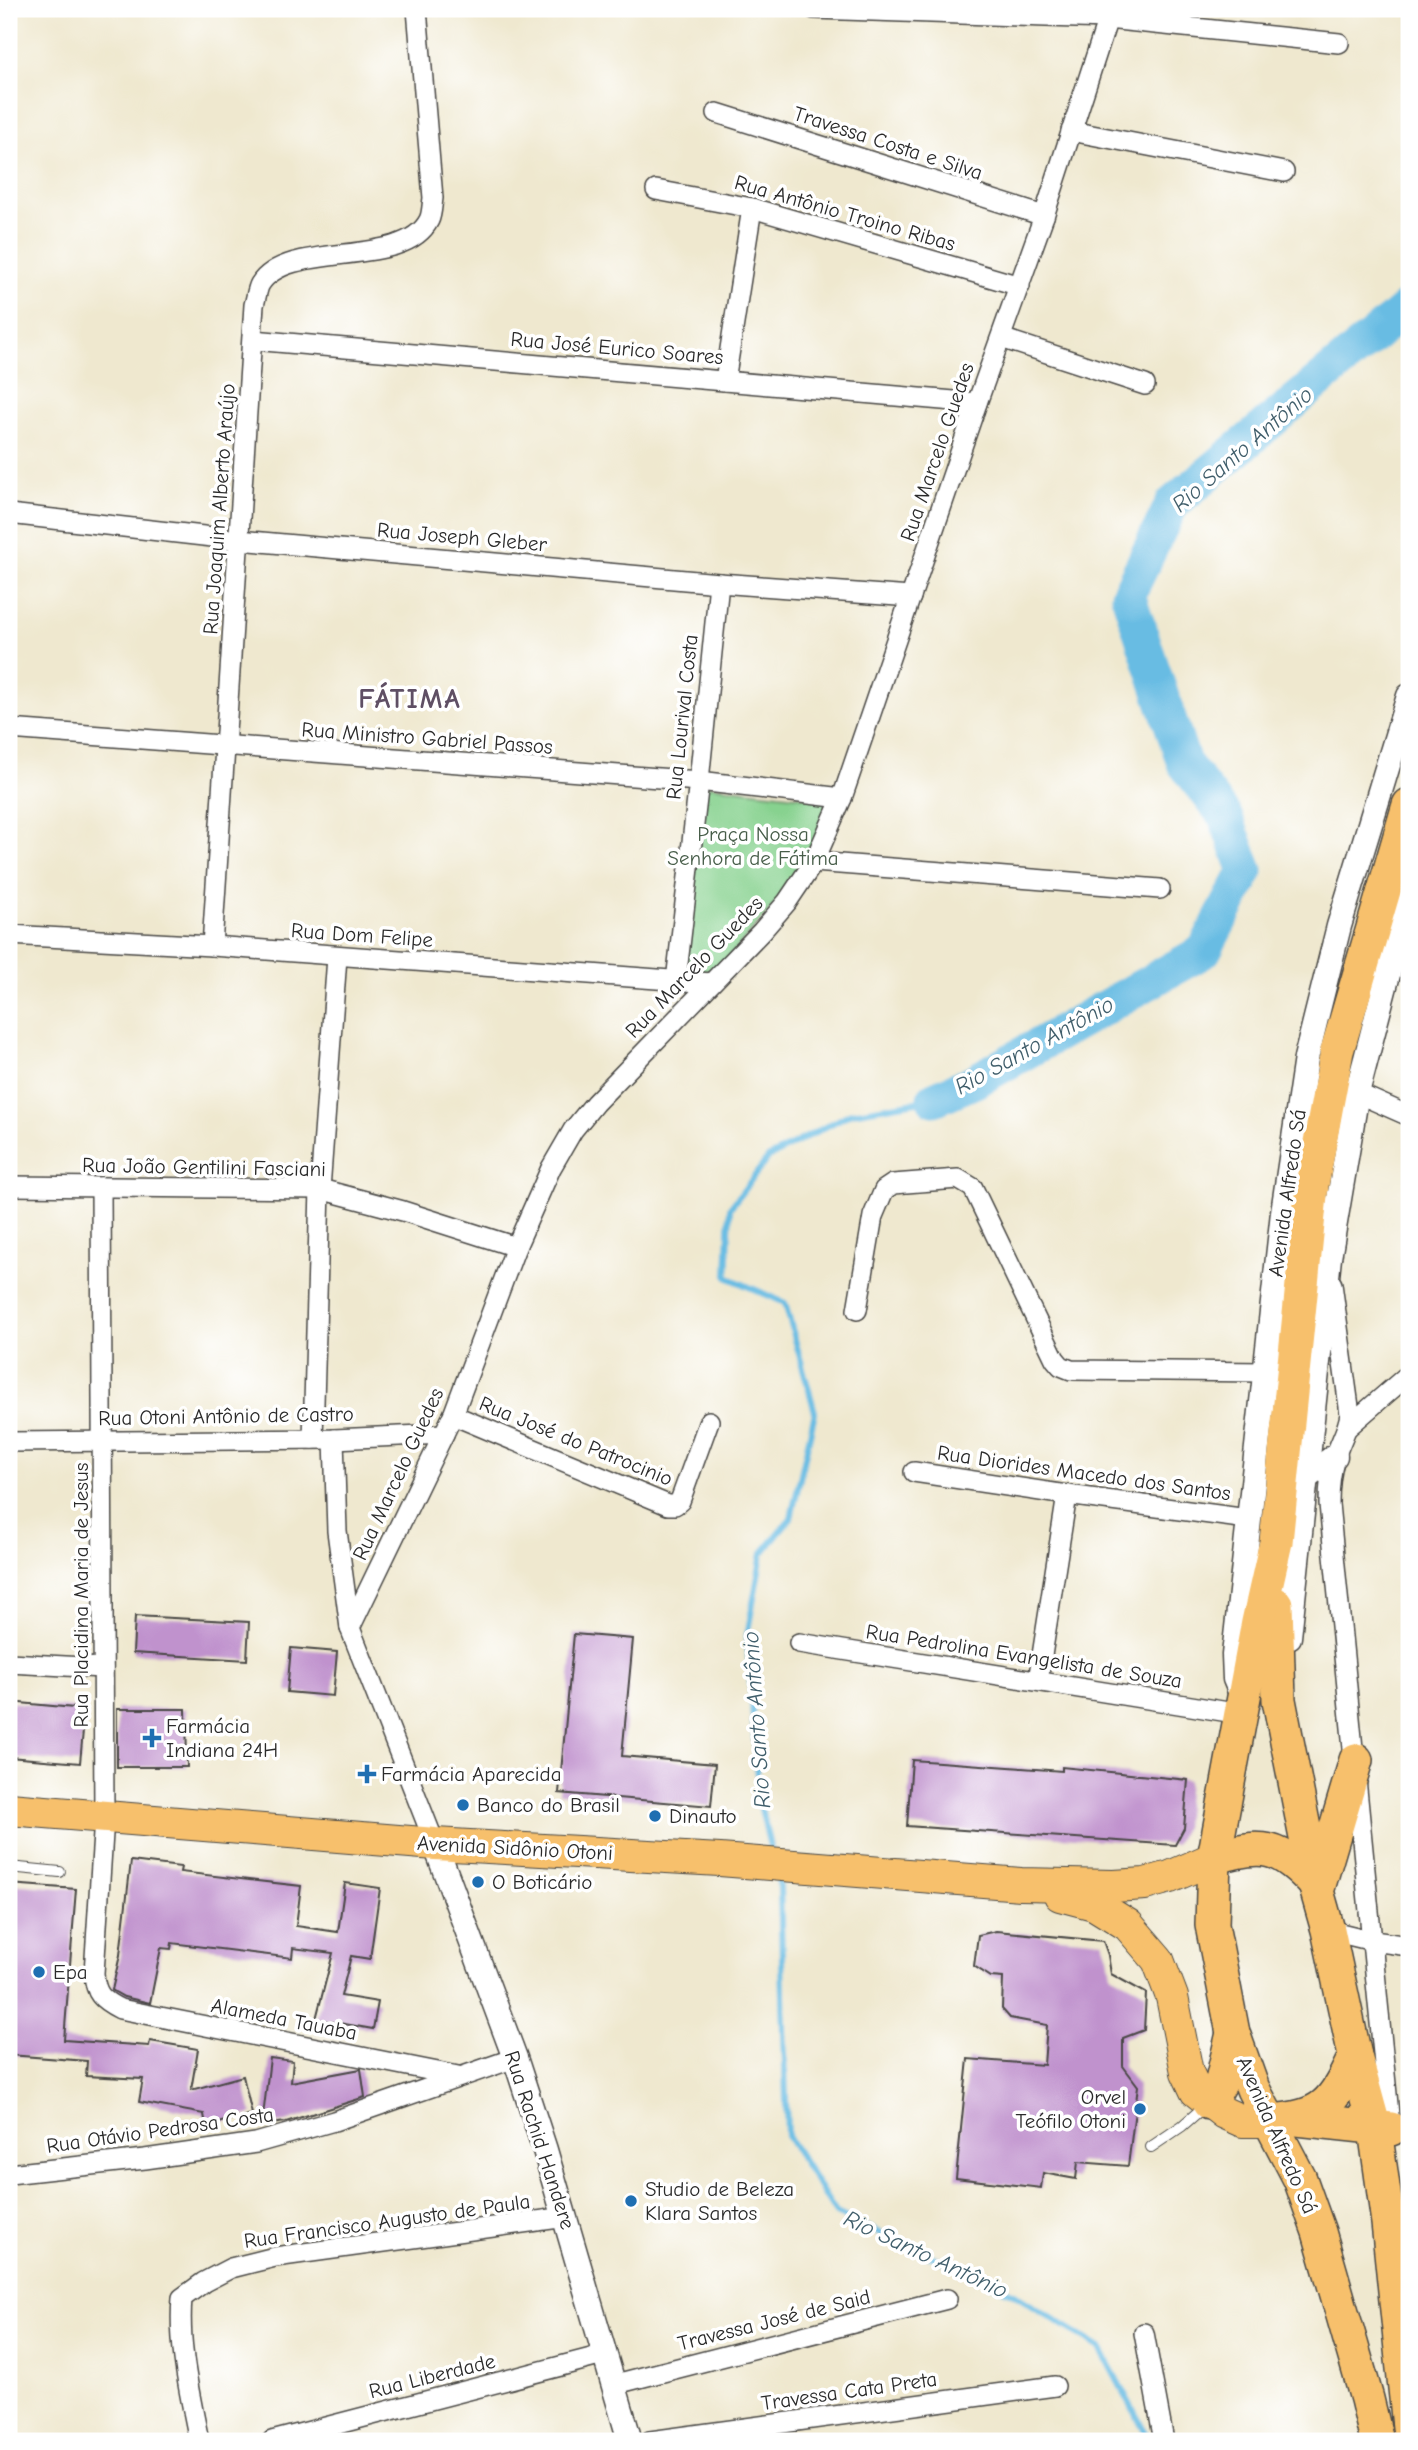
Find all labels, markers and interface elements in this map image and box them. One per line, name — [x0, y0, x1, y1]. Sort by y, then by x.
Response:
street label: Travessa Costa e Silva — [790, 101, 986, 185]
street label: Rua Antônio Troino Ribas — [732, 170, 958, 256]
street label: Rua José Eurico Soares — [510, 327, 724, 369]
street label: Rua Marcelo Guedes — [895, 360, 979, 544]
water label: Rio Santo Antônio — [1166, 381, 1318, 518]
street label: Rua Joaquim Alberto Araújo — [198, 383, 240, 635]
street label: Rua Joseph Gleber — [376, 518, 549, 556]
street label: Rua Lourival Costa — [661, 633, 703, 801]
district label: FÁTIMA — [358, 682, 462, 715]
street label: Rua Ministro Gabriel Passos — [301, 717, 553, 759]
park label: Praça Nossa Senhora de Fátima — [667, 822, 839, 870]
street label: Rua Marcelo Guedes — [620, 891, 768, 1043]
street label: Rua Dom Felipe — [290, 918, 434, 952]
water label: Rio Santo Antônio — [950, 991, 1118, 1100]
street label: Avenida Alfredo Sá — [1263, 1108, 1311, 1278]
street label: Rua João Gentilini Fasciani — [82, 1153, 326, 1181]
street label: Rua Marcelo Guedes — [348, 1384, 448, 1564]
street label: Rua José do Patrocinio — [476, 1391, 676, 1491]
street label: Rua Otoni Antônio de Castro — [98, 1402, 354, 1430]
street label: Rua Diorides Macedo dos Santos — [936, 1441, 1232, 1505]
street label: Rua Placidina Maria de Jesus — [69, 1463, 93, 1727]
street label: Rua Pedrolina Evangelista de Souza — [864, 1619, 1184, 1693]
water label: Rio Santo Antônio — [737, 1630, 776, 1809]
place label: Farmácia Indiana 24H — [166, 1714, 278, 1762]
marker: Farmácia Indiana 24H — [144, 1730, 160, 1746]
place label: Farmácia Aparecida — [381, 1762, 562, 1786]
marker: Farmácia Aparecida — [359, 1766, 375, 1782]
place label: Banco do Brasil — [477, 1793, 620, 1817]
marker: Banco do Brasil — [455, 1797, 471, 1813]
place label: Dinauto — [669, 1804, 737, 1828]
marker: Dinauto — [647, 1808, 663, 1824]
street label: Avenida Sidônio Otoni — [417, 1831, 613, 1865]
place label: O Boticário — [492, 1870, 592, 1894]
marker: O Boticário — [470, 1874, 486, 1890]
place label: Epa — [53, 1960, 88, 1984]
marker: Epa — [31, 1964, 47, 1980]
street label: Alameda Tauaba — [209, 1993, 359, 2045]
street label: Rua Rachid Handere — [500, 2048, 580, 2232]
street label: Avenida Alfredo Sá — [1232, 2053, 1322, 2217]
place label: Orvel Teófilo Otoni — [1015, 2085, 1126, 2133]
marker: Orvel Teófilo Otoni — [1132, 2101, 1148, 2117]
street label: Rua Otávio Pedrosa Costa — [45, 2102, 275, 2158]
place label: Studio de Beleza Klara Santos — [645, 2177, 794, 2225]
street label: Rua Francisco Augusto de Paula — [242, 2189, 532, 2253]
marker: Studio de Beleza Klara Santos — [623, 2193, 639, 2209]
water label: Rio Santo Antônio — [840, 2205, 1012, 2304]
street label: Travessa José de Said — [675, 2284, 873, 2356]
street label: Rua Liberdade — [366, 2349, 498, 2403]
street label: Travessa Cata Preta — [760, 2367, 938, 2415]

